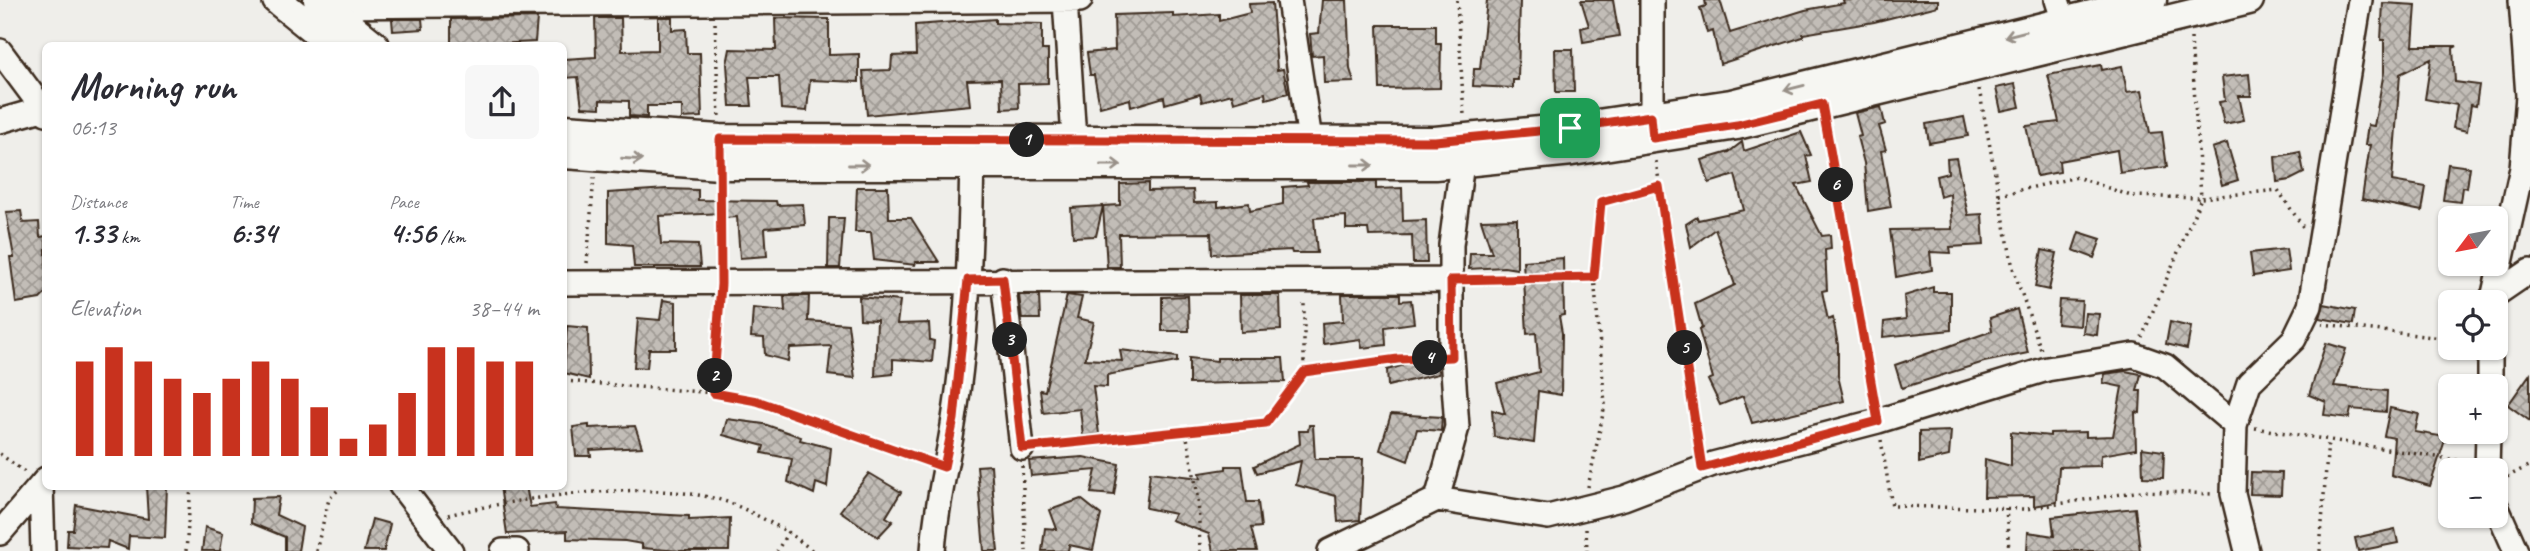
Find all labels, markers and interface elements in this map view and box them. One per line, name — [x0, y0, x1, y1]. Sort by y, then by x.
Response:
one-way arrow — [2004, 28, 2027, 41]
text: Morning run — [70, 63, 236, 110]
button: share — [465, 65, 539, 139]
one-way arrow — [1783, 82, 1806, 95]
pin — [1540, 98, 1600, 158]
icon: arrive — [1551, 109, 1589, 147]
text: 06:13 — [70, 113, 116, 142]
pin: 1 — [1010, 122, 1044, 158]
text: 1 — [1022, 127, 1031, 151]
one-way arrow — [620, 153, 643, 166]
one-way arrow — [847, 158, 870, 172]
one-way arrow — [1099, 158, 1122, 172]
one-way arrow — [1351, 158, 1374, 172]
pin: 6 — [1818, 168, 1854, 202]
text: 6 — [1831, 172, 1840, 196]
text: Distance — [70, 190, 127, 214]
text: Time — [230, 190, 259, 214]
text: Pace — [389, 190, 419, 214]
north arrow — [2438, 206, 2508, 276]
map controls — [2438, 206, 2508, 528]
text: 1.33 — [70, 214, 116, 252]
text: 6:34 — [230, 214, 277, 252]
text: 4:56 — [389, 214, 436, 252]
text: km — [116, 225, 140, 249]
text: /km — [436, 225, 465, 249]
button: locate — [2438, 290, 2508, 360]
text: Elevation — [70, 294, 141, 323]
text: 38–44 m — [469, 294, 539, 323]
pin: 3 — [992, 322, 1028, 358]
text: 3 — [1005, 327, 1014, 351]
pin: 5 — [1668, 330, 1702, 366]
text: 5 — [1680, 335, 1689, 359]
pin: 4 — [1412, 340, 1448, 376]
text: 4 — [1425, 345, 1434, 369]
pin: 2 — [698, 358, 732, 394]
text: 2 — [710, 363, 719, 387]
button: + — [2438, 374, 2508, 444]
button: − — [2438, 458, 2508, 528]

